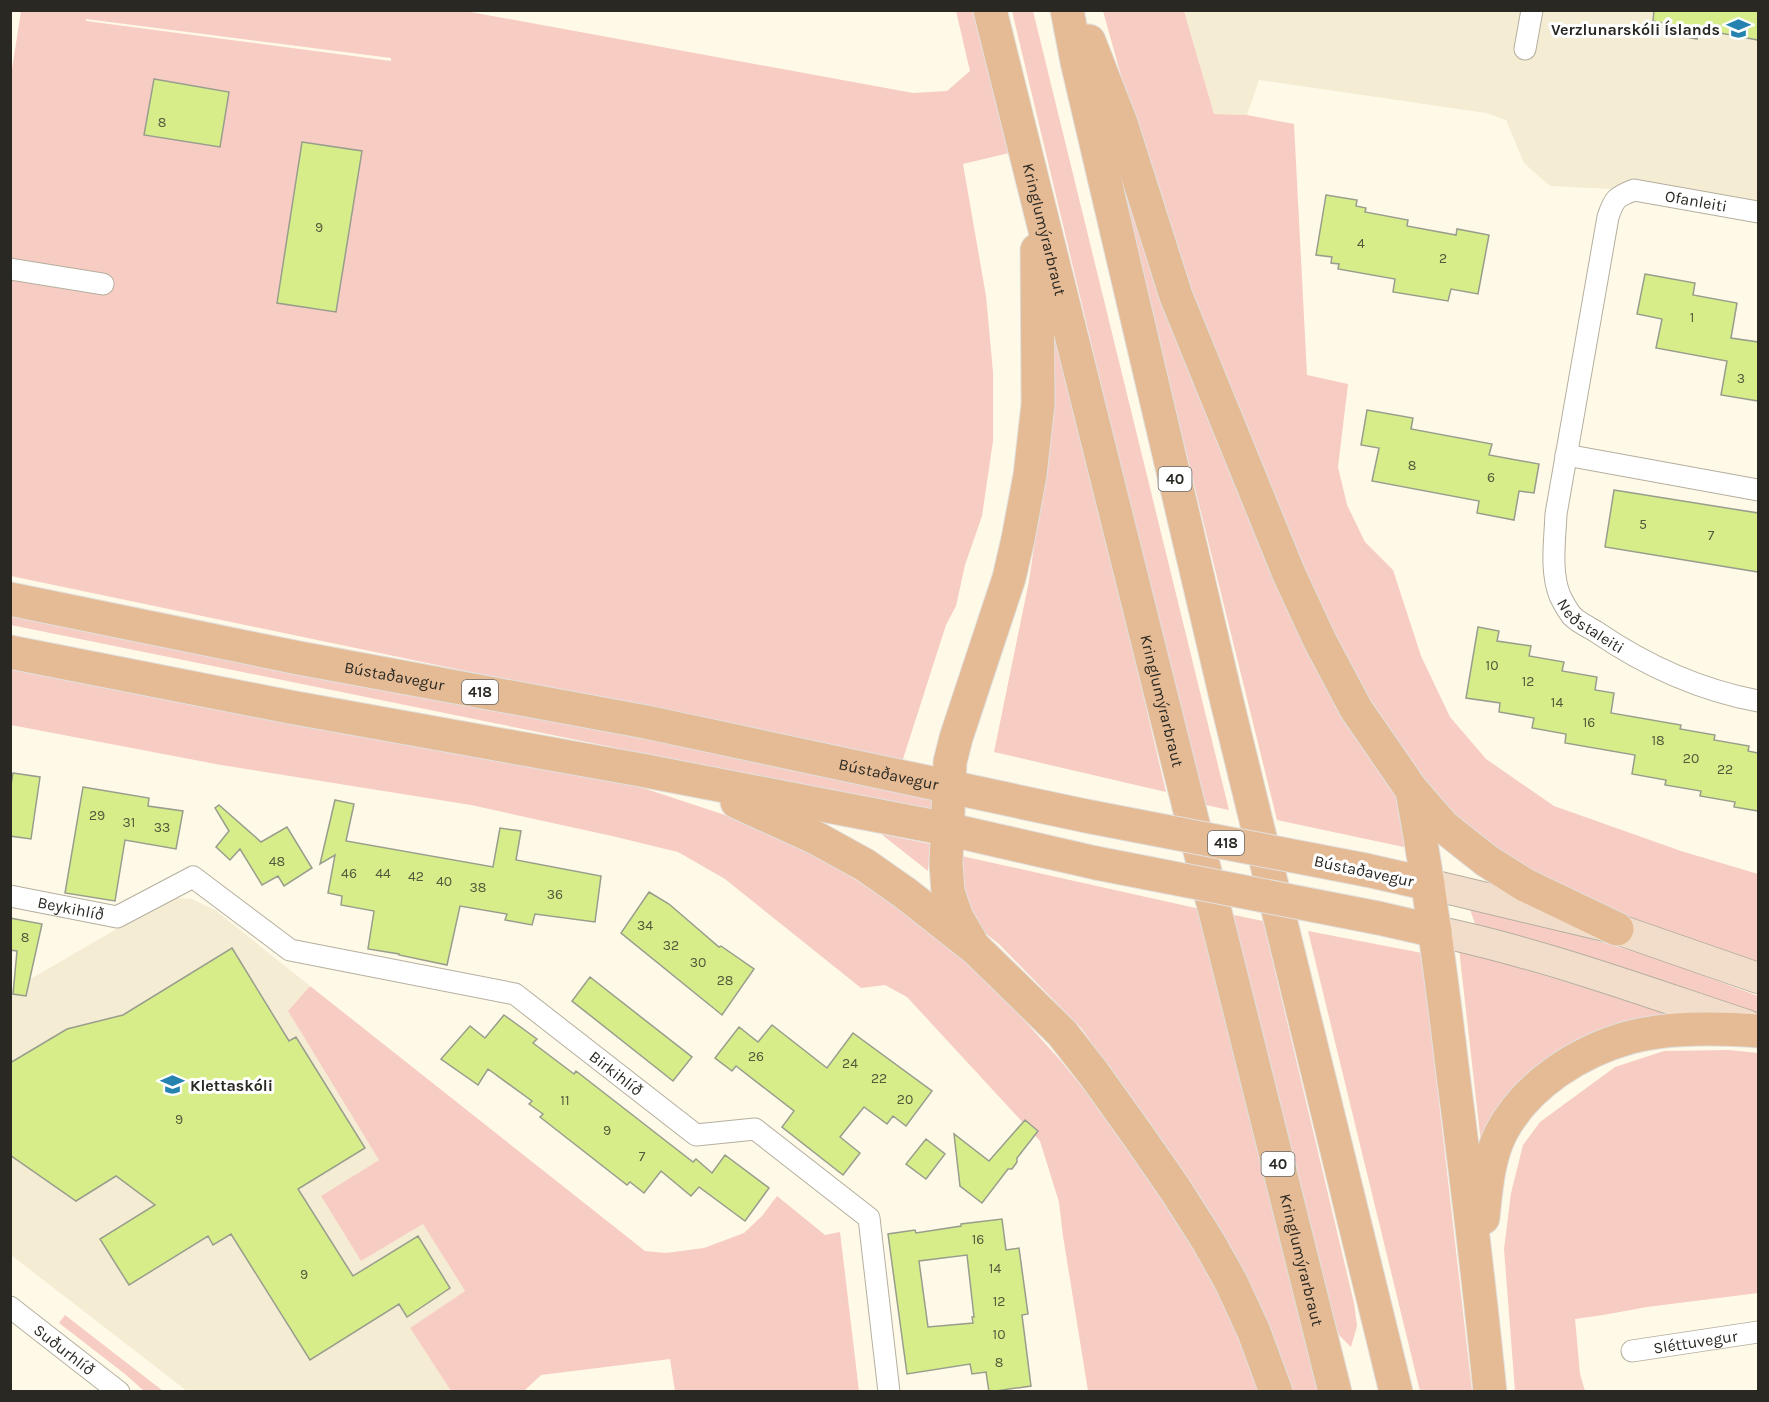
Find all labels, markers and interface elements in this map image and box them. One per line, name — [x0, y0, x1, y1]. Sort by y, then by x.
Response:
school or university icon: Verzlunarskóli Íslands — [1725, 16, 1751, 42]
place label: Verzlunarskóli Íslands — [1551, 20, 1720, 39]
house number: 8 — [158, 114, 166, 131]
street label: Kringlumýrarbraut — [1019, 161, 1070, 297]
street label: Ofanleiti — [1664, 186, 1728, 216]
house number: 9 — [315, 219, 323, 236]
house number: 4 — [1357, 235, 1365, 252]
house number: 2 — [1439, 250, 1447, 267]
house number: 1 — [1690, 309, 1694, 326]
house number: 3 — [1737, 370, 1745, 387]
house number: 8 — [1408, 457, 1416, 474]
road number: 40 — [1158, 467, 1192, 491]
house number: 6 — [1487, 469, 1495, 486]
house number: 5 — [1639, 516, 1647, 533]
house number: 7 — [1708, 527, 1715, 544]
street label: Neðstaleiti — [1554, 595, 1628, 657]
street label: Kringlumýrarbraut — [1137, 633, 1188, 769]
street label: Bústaðavegur — [343, 657, 446, 694]
house number: 10 — [1486, 657, 1498, 674]
house number: 12 — [1522, 673, 1534, 690]
road number: 418 — [462, 680, 498, 704]
house number: 14 — [1551, 694, 1563, 711]
house number: 16 — [1583, 714, 1595, 731]
house number: 18 — [1651, 732, 1665, 749]
house number: 20 — [1683, 750, 1699, 767]
street label: Bústaðavegur — [837, 754, 941, 794]
house number: 22 — [1717, 761, 1733, 778]
house number: 29 — [89, 807, 105, 824]
house number: 31 — [123, 814, 135, 831]
house number: 33 — [154, 819, 170, 836]
road number: 418 — [1208, 831, 1244, 855]
street label: Bústaðavegur — [1312, 851, 1416, 891]
house number: 48 — [269, 853, 285, 870]
house number: 46 — [341, 865, 357, 882]
house number: 44 — [375, 865, 391, 882]
house number: 42 — [408, 868, 424, 885]
house number: 40 — [436, 873, 452, 890]
house number: 38 — [470, 879, 486, 896]
house number: 36 — [547, 886, 563, 903]
street label: Beykihlíð — [36, 892, 106, 924]
house number: 34 — [637, 917, 653, 934]
house number: 8 — [21, 929, 29, 946]
house number: 32 — [663, 937, 679, 954]
house number: 30 — [690, 954, 706, 971]
house number: 28 — [717, 972, 733, 989]
street label: Birkihlíð — [586, 1046, 647, 1100]
house number: 26 — [748, 1048, 764, 1065]
house number: 24 — [842, 1055, 858, 1072]
house number: 22 — [871, 1070, 887, 1087]
school or university icon: Klettaskóli — [159, 1072, 185, 1098]
place label: Klettaskóli — [190, 1076, 273, 1095]
house number: 20 — [897, 1091, 913, 1108]
house number: 11 — [560, 1092, 570, 1109]
house number: 9 — [175, 1111, 183, 1128]
house number: 9 — [603, 1122, 611, 1139]
house number: 7 — [639, 1148, 646, 1165]
road number: 40 — [1262, 1152, 1294, 1176]
street label: Kringlumýrarbraut — [1276, 1191, 1328, 1328]
house number: 16 — [972, 1231, 984, 1248]
house number: 14 — [989, 1260, 1001, 1277]
house number: 9 — [300, 1266, 308, 1283]
house number: 12 — [993, 1293, 1005, 1310]
street label: Suðurhlíð — [30, 1320, 99, 1379]
house number: 10 — [993, 1326, 1005, 1343]
street label: Sléttuvegur — [1652, 1326, 1739, 1357]
house number: 8 — [995, 1354, 1003, 1371]

